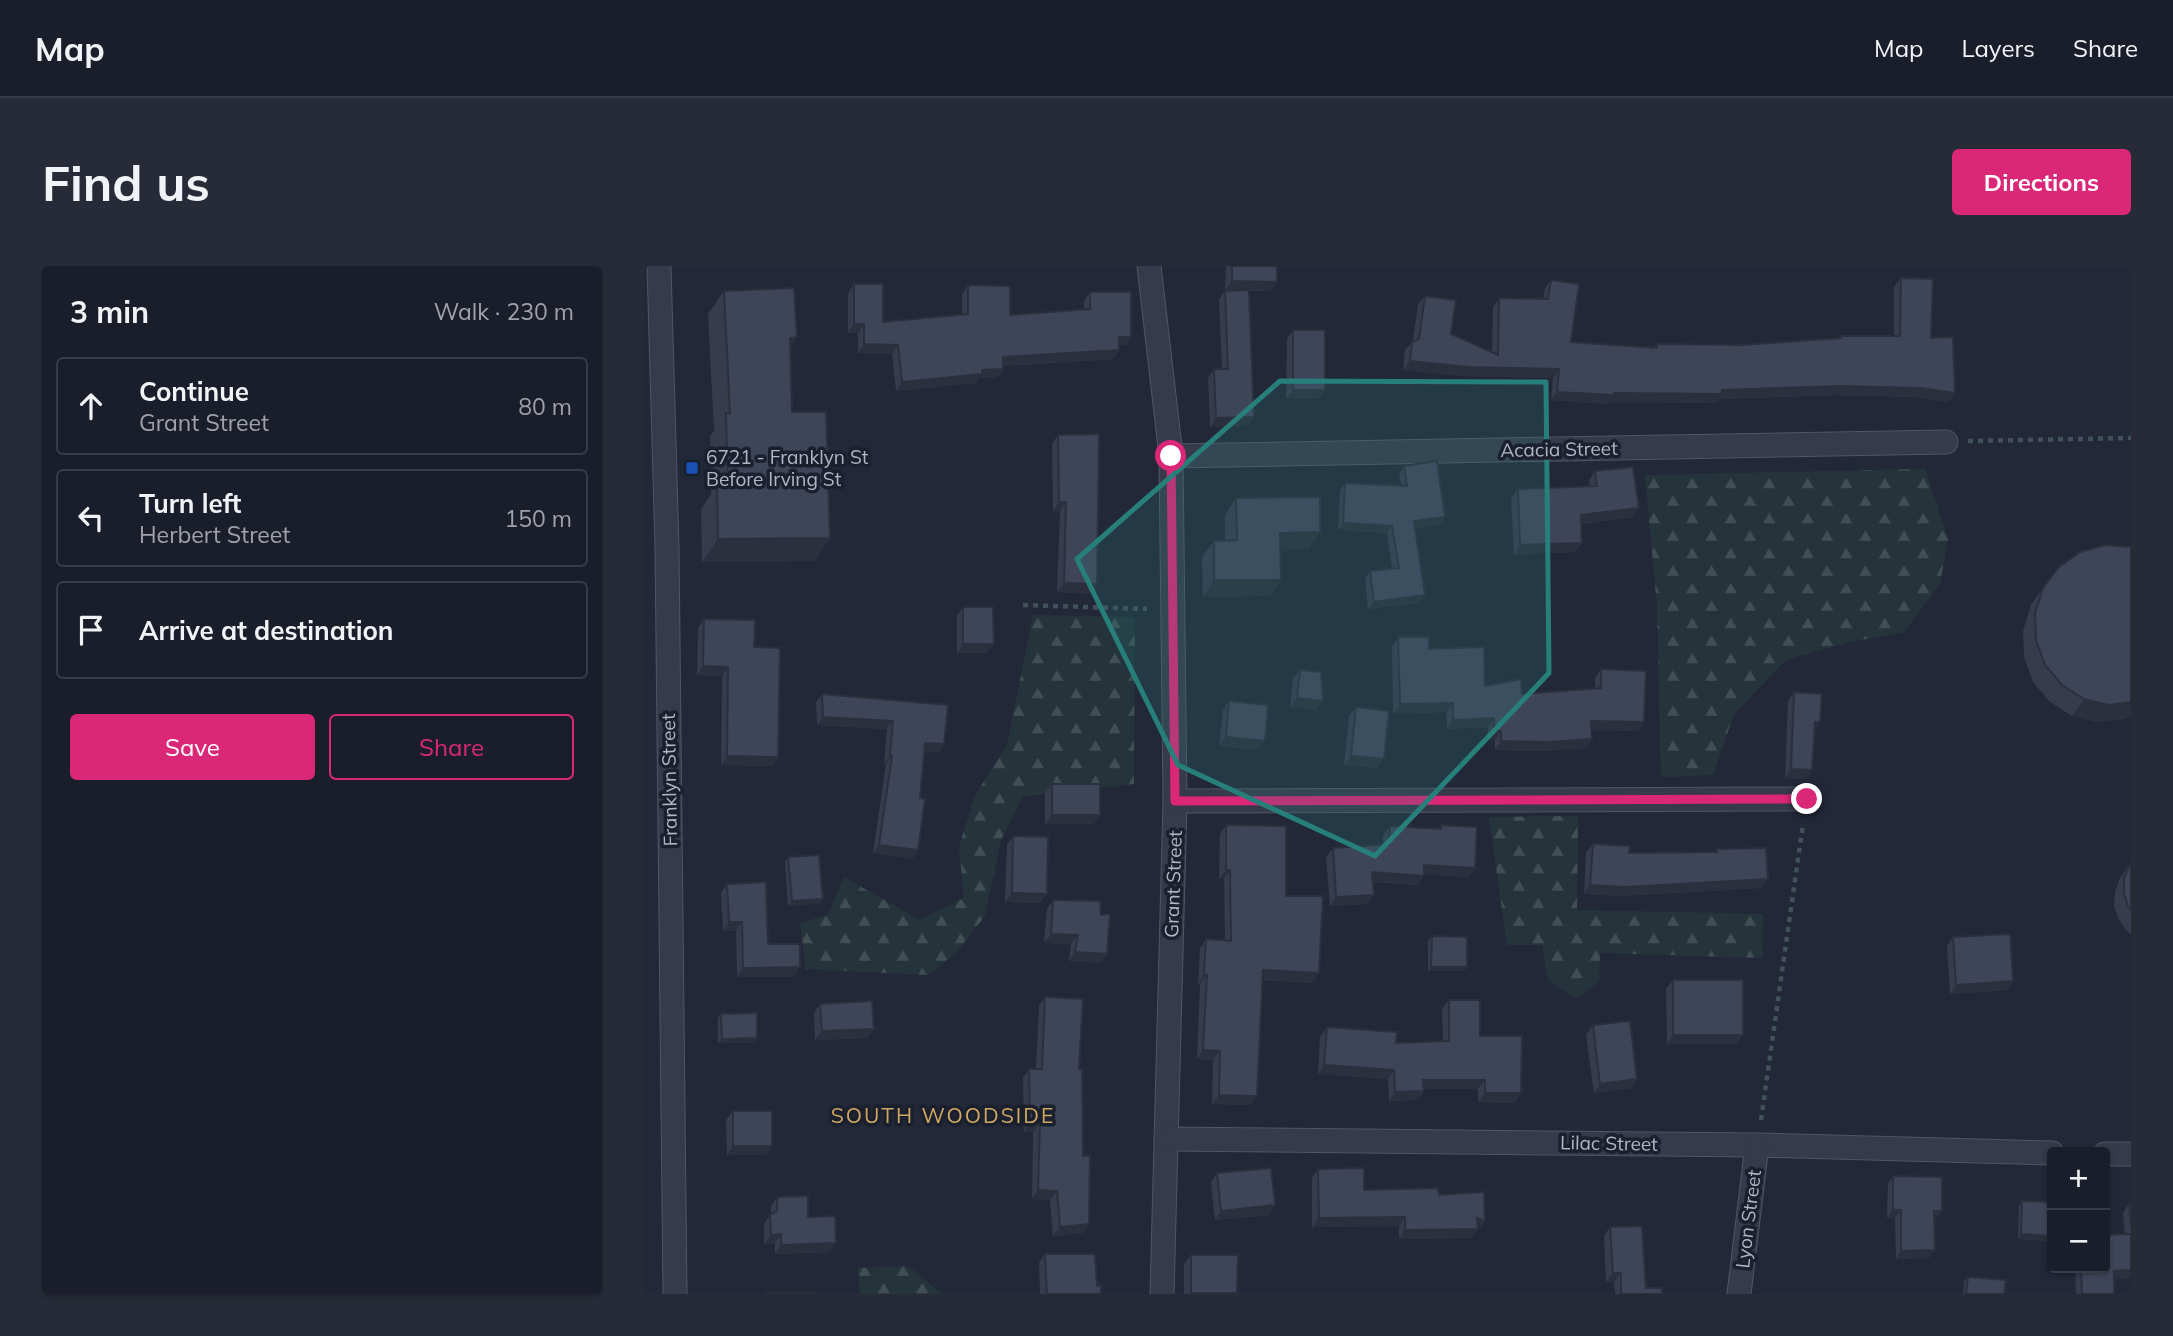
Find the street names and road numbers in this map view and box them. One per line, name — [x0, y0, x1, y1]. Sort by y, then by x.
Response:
street label: Acacia Street — [1500, 436, 1618, 462]
street label: Franklyn Street — [656, 713, 682, 847]
street label: Grant Street — [1159, 830, 1187, 938]
street label: Lilac Street — [1560, 1130, 1658, 1156]
street label: Lyon Street — [1730, 1168, 1766, 1270]

